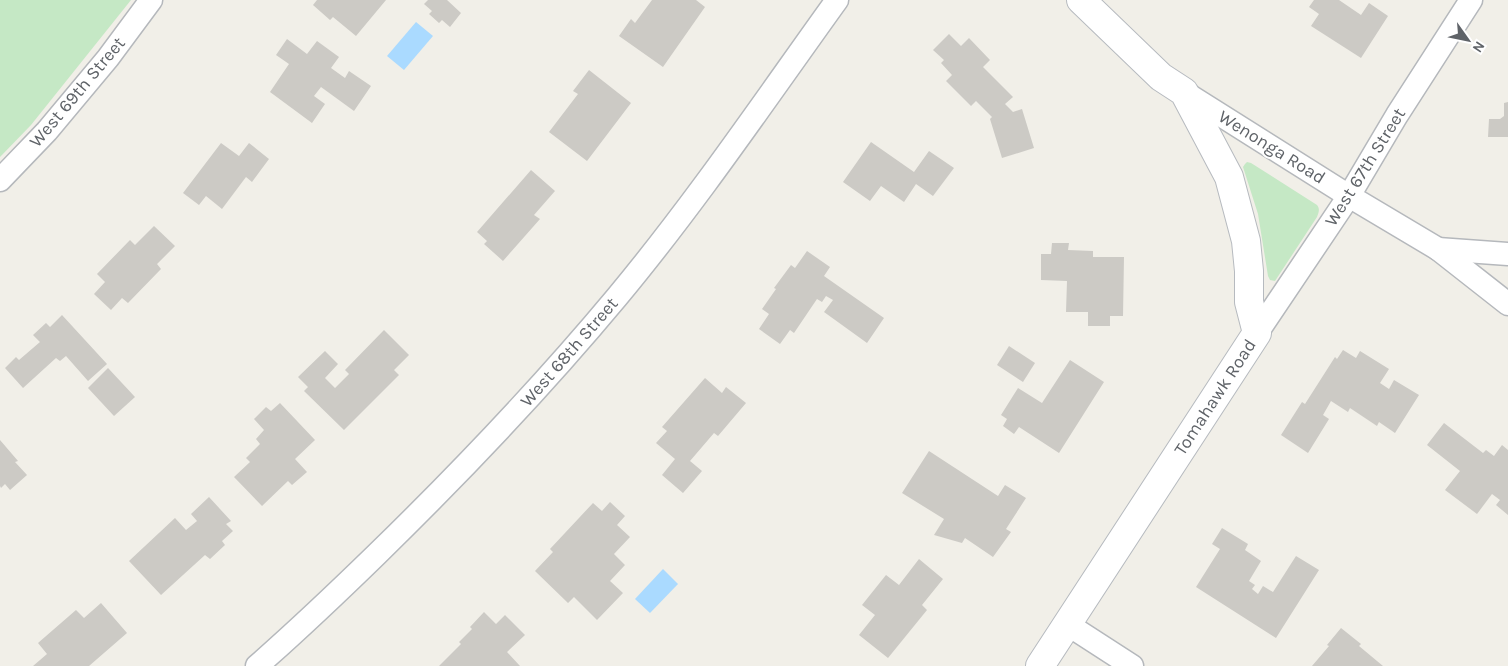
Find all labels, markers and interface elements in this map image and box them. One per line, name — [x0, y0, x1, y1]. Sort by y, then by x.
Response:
north arrow — [1443, 15, 1493, 65]
street label: West 69th Street — [24, 32, 130, 152]
text: N — [1469, 38, 1488, 56]
street label: West 67th Street — [1320, 104, 1410, 230]
street label: Wenonga Road — [1214, 105, 1330, 189]
street label: West 68th Street — [515, 293, 623, 411]
street label: Tomahawk Road — [1169, 335, 1261, 459]

